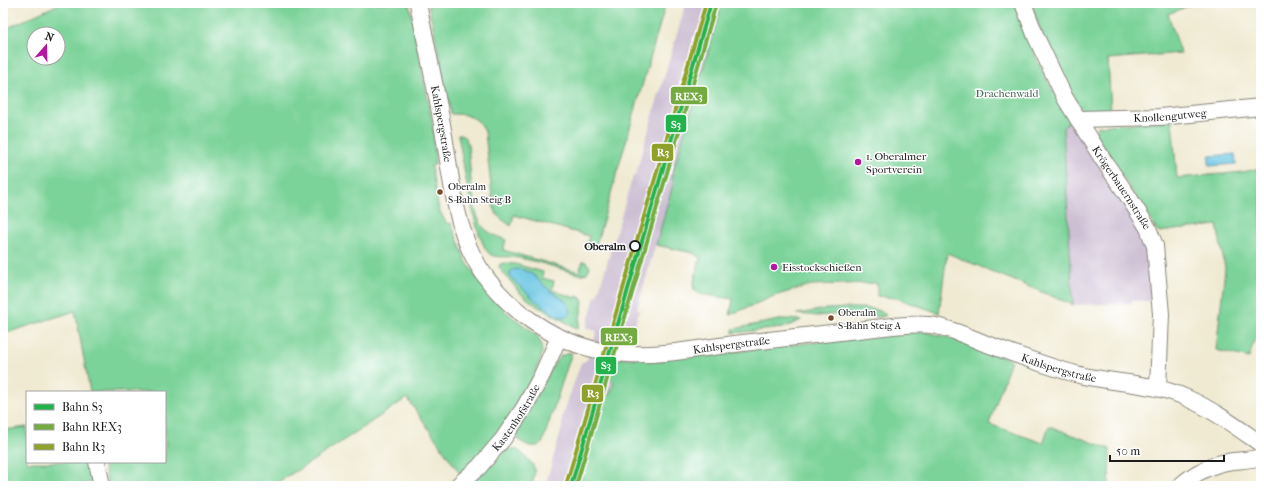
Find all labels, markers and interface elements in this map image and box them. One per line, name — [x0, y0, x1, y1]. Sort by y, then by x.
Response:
north arrow — [26, 26, 66, 66]
text: N — [43, 30, 56, 45]
street label: Kahlspergstraße — [428, 84, 454, 164]
line badge: REX3 — [670, 86, 708, 105]
park label: Drachenwald — [976, 87, 1039, 100]
text: REX3 — [675, 90, 703, 103]
street label: Knollengutweg — [1133, 106, 1207, 125]
line badge: S3 — [665, 114, 687, 133]
text: S3 — [671, 118, 682, 131]
line badge: R3 — [651, 143, 674, 162]
street label: Krögerbauernstraße — [1089, 144, 1154, 232]
text: R3 — [657, 146, 670, 159]
place label: 1. Oberalmer Sportverein — [866, 150, 927, 176]
marker: 1. Oberalmer Sportverein — [853, 157, 863, 167]
place label: Oberalm S-Bahn Steig B — [448, 181, 511, 206]
marker: Oberalm S-Bahn Steig B — [435, 187, 445, 197]
place label: Oberalm — [584, 240, 627, 253]
marker: Oberalm — [629, 240, 641, 252]
place label: Eisstockschießen — [782, 261, 862, 274]
marker: Eisstockschießen — [769, 262, 779, 272]
place label: Oberalm S-Bahn Steig A — [838, 307, 902, 332]
marker: Oberalm S-Bahn Steig A — [826, 313, 836, 323]
line badge: REX3 — [600, 327, 638, 346]
text: REX3 — [605, 331, 633, 344]
street label: Kahlspergstraße — [692, 334, 771, 357]
street label: Kahlspergstraße — [1020, 351, 1098, 385]
line badge: S3 — [595, 356, 617, 375]
text: S3 — [601, 359, 612, 372]
street label: Kastenhofstraße — [489, 381, 543, 454]
line badge: R3 — [581, 384, 604, 403]
text: R3 — [587, 387, 600, 400]
legend — [26, 391, 166, 463]
text: Bahn S3 — [62, 400, 103, 414]
text: Bahn REX3 — [62, 420, 122, 434]
scale bar — [1110, 437, 1224, 463]
text: Bahn R3 — [62, 440, 105, 454]
text: 50 m — [1116, 444, 1140, 458]

